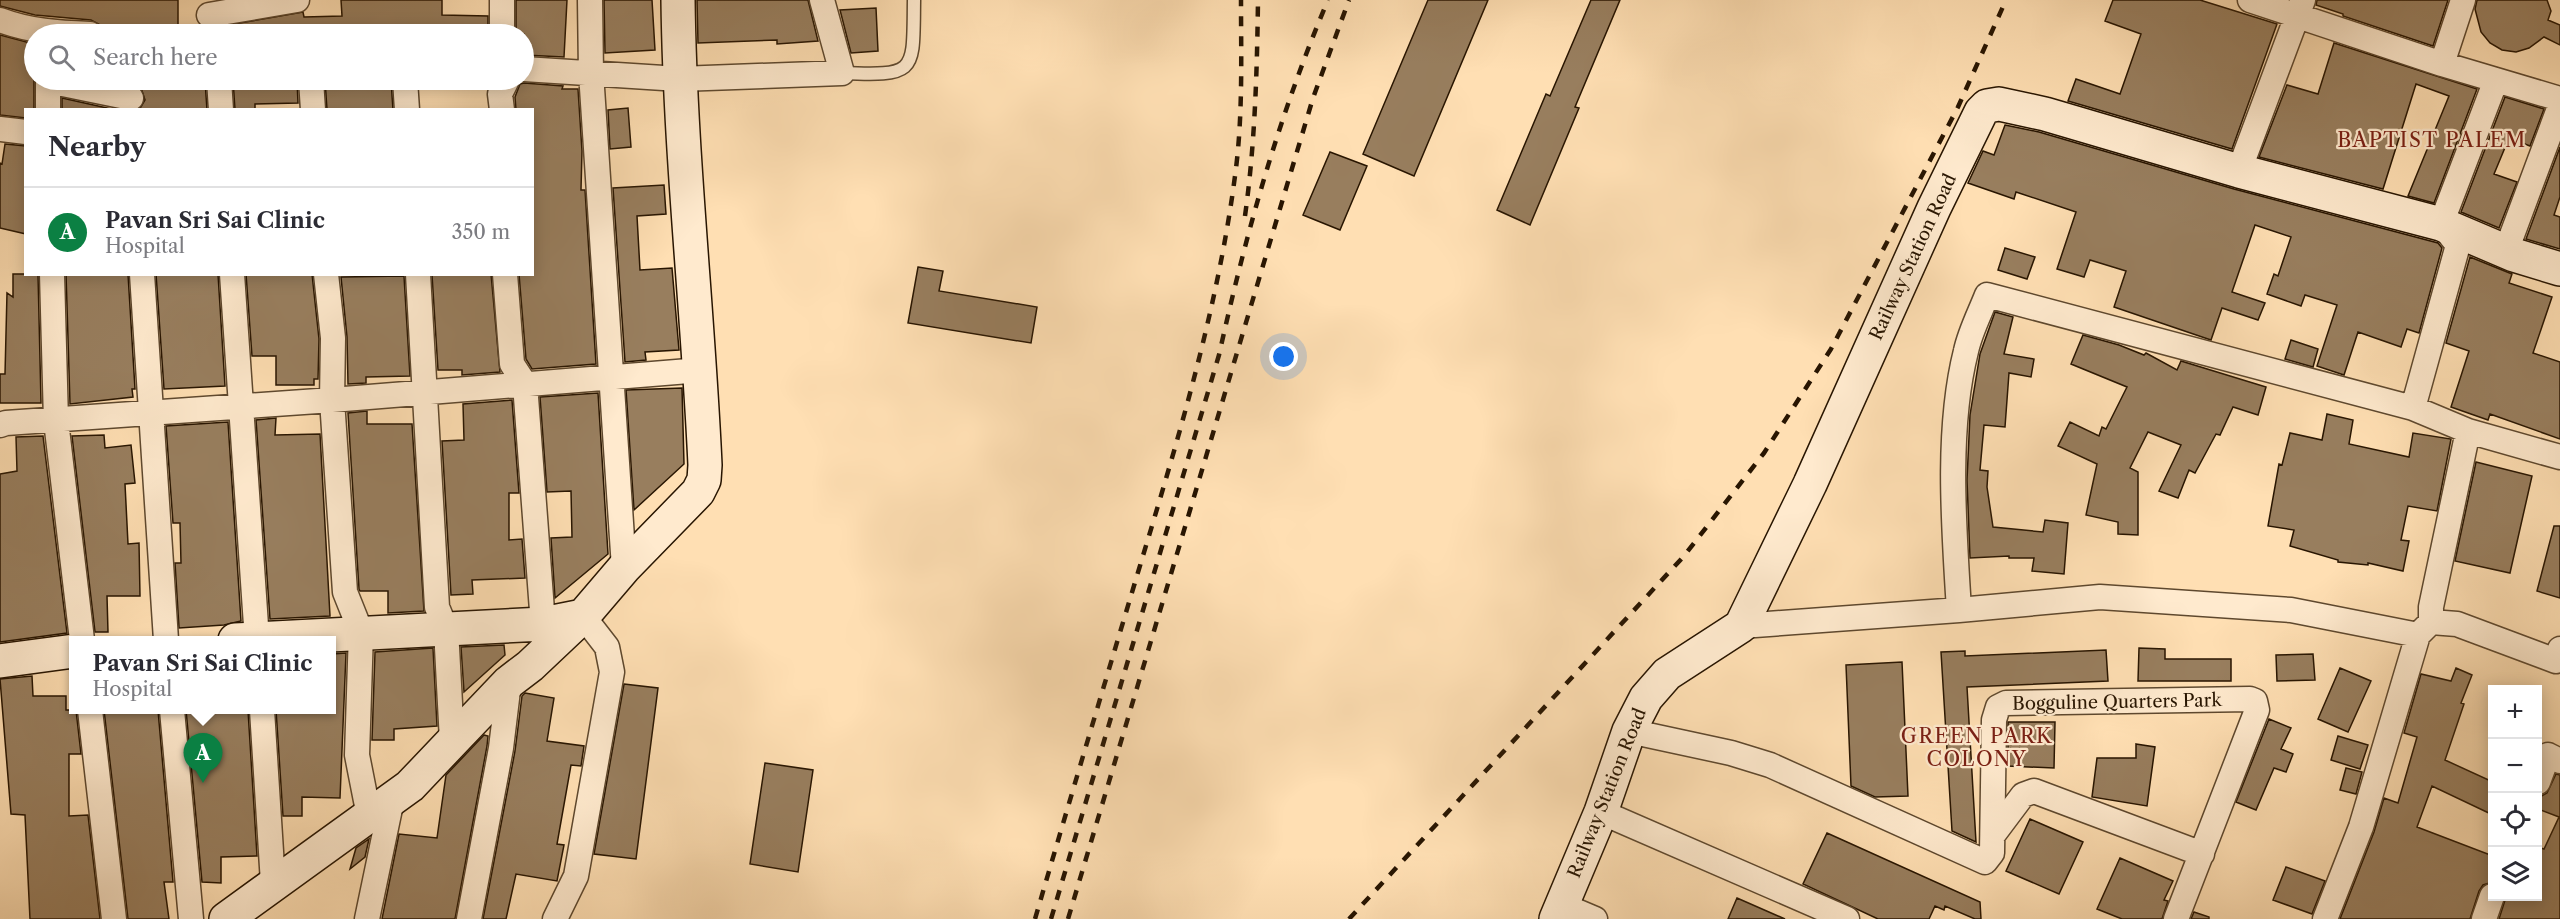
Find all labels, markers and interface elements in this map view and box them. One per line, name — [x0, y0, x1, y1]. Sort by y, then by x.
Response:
search box — [24, 24, 534, 90]
icon: search — [45, 41, 78, 74]
text: Search here — [93, 44, 218, 71]
district label: BAPTIST PALEM — [2337, 128, 2527, 152]
text: Nearby — [48, 131, 146, 163]
street label: Railway Station Road — [1865, 170, 1961, 344]
text: Pavan Sri Sai Clinic — [105, 207, 325, 234]
text: A — [60, 220, 75, 244]
text: 350 m — [452, 220, 510, 244]
text: Hospital — [105, 234, 185, 258]
your location — [1269, 342, 1298, 371]
popup — [69, 636, 336, 714]
text: Pavan Sri Sai Clinic — [93, 650, 312, 677]
text: Hospital — [93, 677, 172, 701]
map controls — [2488, 685, 2542, 901]
button: + — [2488, 685, 2542, 739]
street label: Bogguline Quarters Park — [2012, 689, 2224, 715]
street label: Railway Station Road — [1563, 705, 1651, 881]
district label: GREEN PARK COLONY — [1901, 724, 2053, 771]
pin: A — [184, 734, 222, 783]
button: − — [2488, 739, 2542, 793]
button: locate — [2488, 793, 2542, 847]
button: layers — [2488, 847, 2542, 901]

